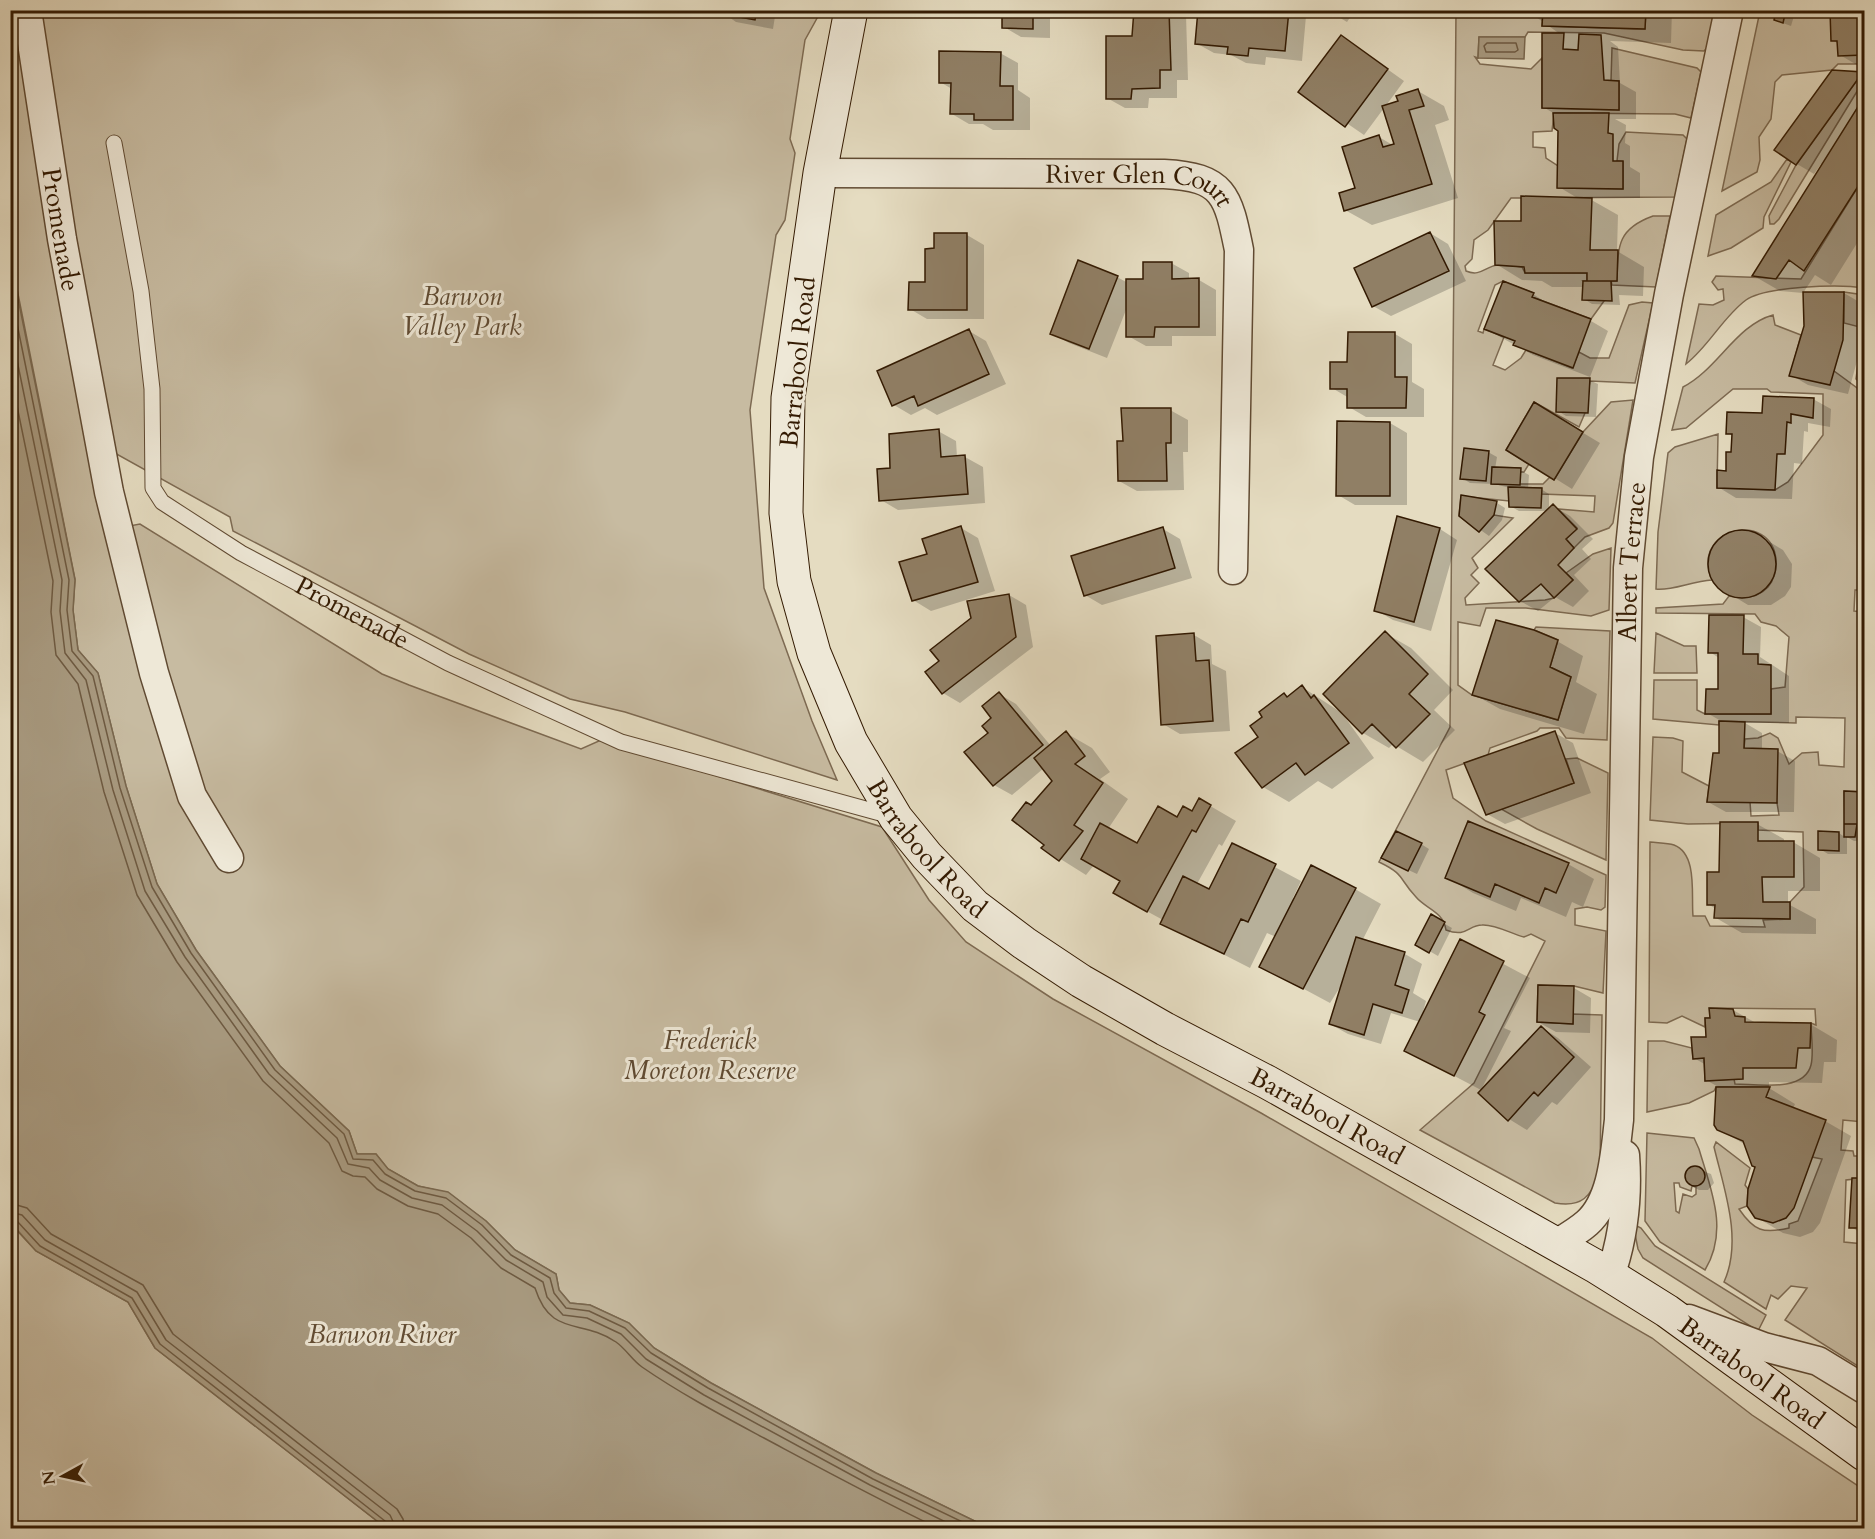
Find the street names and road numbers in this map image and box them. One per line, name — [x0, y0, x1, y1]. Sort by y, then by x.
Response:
street label: River Glen Court — [1045, 157, 1242, 213]
street label: Promenade — [33, 165, 88, 294]
street label: Barrabool Road — [771, 275, 824, 449]
street label: Albert Terrace — [1610, 480, 1654, 642]
street label: Promenade — [289, 568, 415, 657]
street label: Barrabool Road — [859, 772, 994, 927]
street label: Barrabool Road — [1244, 1059, 1411, 1174]
street label: Barrabool Road — [1672, 1308, 1832, 1438]

